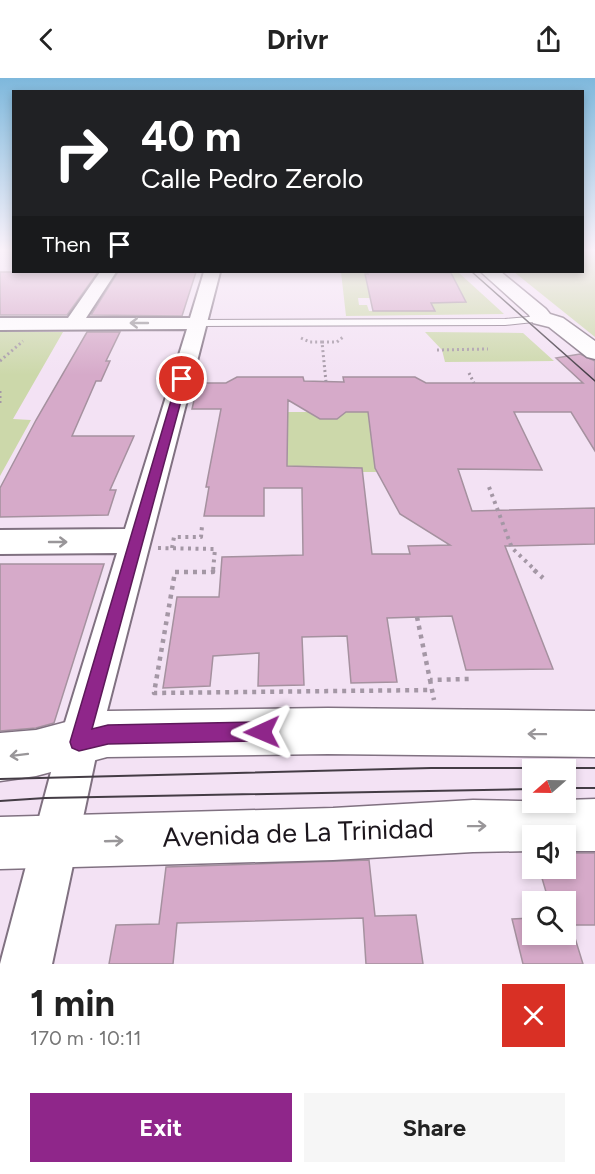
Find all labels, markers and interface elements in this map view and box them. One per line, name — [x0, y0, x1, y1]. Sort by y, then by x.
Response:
icon: back — [30, 23, 63, 56]
text: Drivr — [267, 23, 328, 56]
icon: share — [532, 23, 565, 56]
text: 40 m — [141, 111, 241, 162]
icon: right — [42, 114, 120, 192]
text: Calle Pedro Zerolo — [141, 162, 363, 195]
icon: arrive — [103, 228, 136, 261]
text: Then — [42, 231, 91, 258]
one-way arrow — [130, 317, 150, 329]
pin — [156, 353, 207, 404]
icon: arrive — [165, 362, 198, 395]
one-way arrow — [48, 536, 68, 547]
position arrow — [230, 700, 294, 764]
one-way arrow — [527, 728, 547, 740]
one-way arrow — [10, 750, 30, 761]
north arrow — [522, 759, 576, 813]
map controls — [522, 759, 576, 945]
street label: Avenida de La Trinidad — [162, 811, 434, 854]
one-way arrow — [466, 820, 486, 831]
button: sound — [522, 825, 576, 879]
one-way arrow — [104, 835, 124, 846]
button: search — [522, 891, 576, 945]
text: 1 min — [30, 982, 115, 1025]
button: close — [502, 984, 565, 1047]
text: 170 m · 10:11 — [30, 1026, 141, 1050]
button: Exit — [30, 1093, 292, 1162]
button: Share — [304, 1093, 565, 1162]

